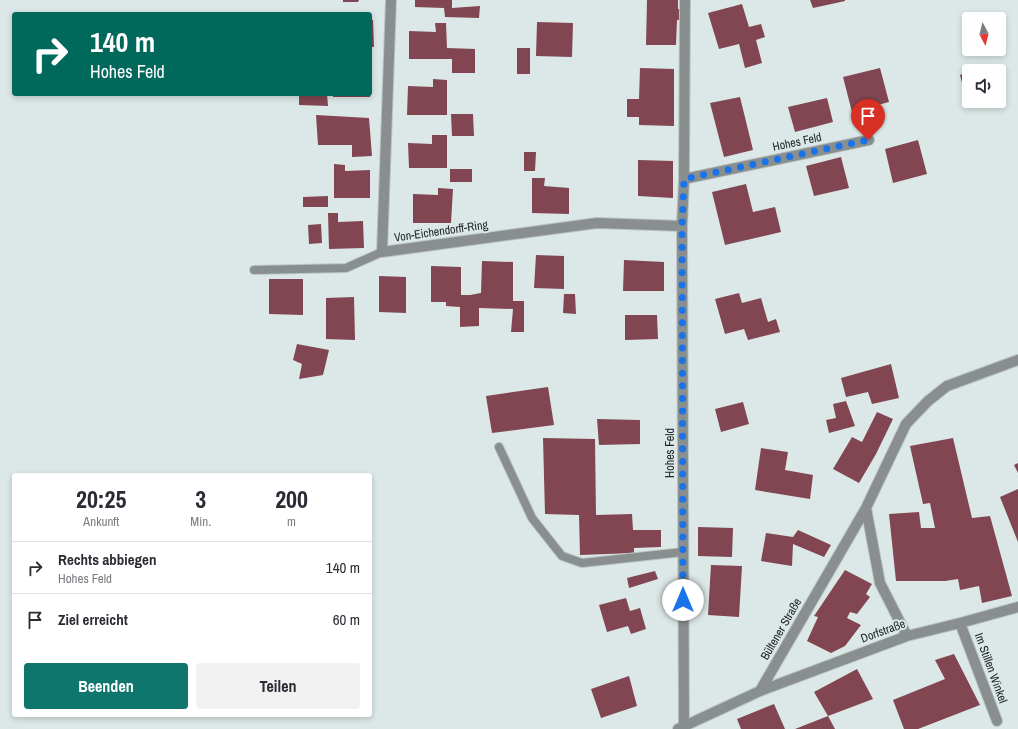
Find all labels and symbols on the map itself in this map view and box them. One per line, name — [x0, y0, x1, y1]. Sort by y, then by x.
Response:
north arrow — [962, 12, 1006, 56]
pin — [851, 99, 885, 140]
street label: Hohes Feld — [771, 129, 823, 155]
street label: Von-Eichendorff-Ring — [393, 216, 489, 245]
street label: Hohes Feld — [662, 428, 678, 478]
position arrow — [662, 579, 704, 621]
street label: Bültener Straße — [757, 595, 805, 663]
street label: Dorfstraße — [858, 616, 908, 646]
street label: Im Stillen Winkel — [971, 631, 1011, 705]

